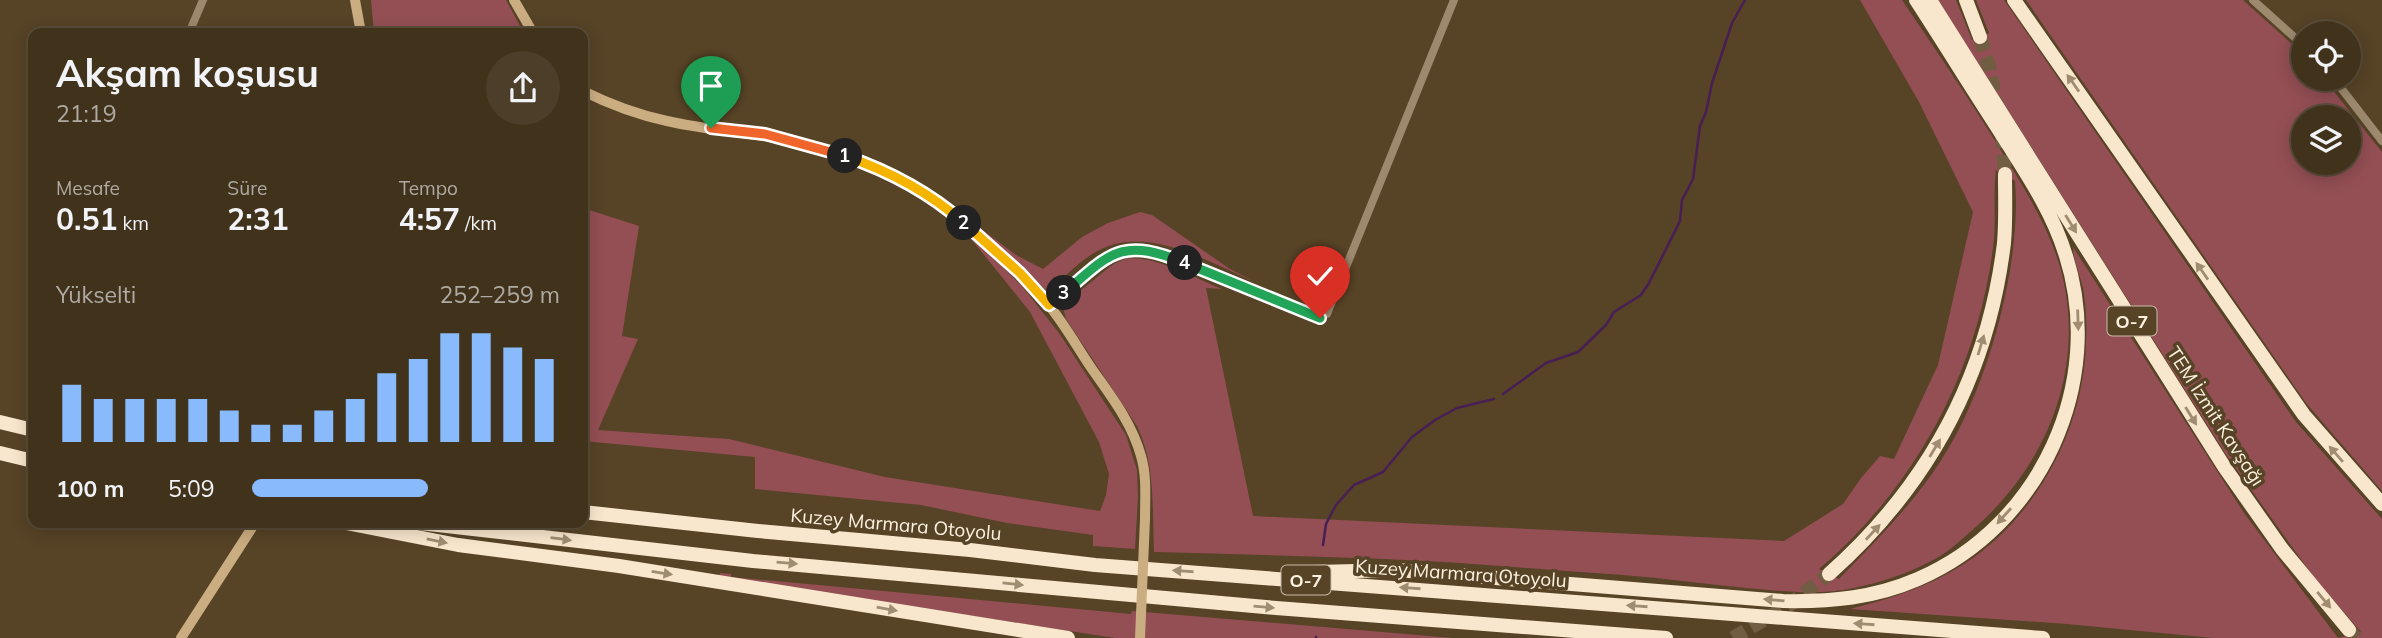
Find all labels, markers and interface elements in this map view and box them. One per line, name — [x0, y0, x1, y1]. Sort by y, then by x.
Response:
map controls — [2291, 21, 2361, 175]
button: locate — [2291, 21, 2361, 91]
text: Akşam koşusu — [56, 49, 319, 97]
button: share — [486, 51, 560, 125]
pin — [681, 56, 741, 128]
icon: arrive — [692, 67, 730, 105]
one-way arrow — [2066, 74, 2080, 92]
text: 21:19 — [56, 99, 116, 128]
button: layers — [2291, 105, 2361, 175]
pin: 1 — [828, 138, 862, 174]
text: 1 — [839, 143, 850, 167]
text: Mesafe — [56, 176, 120, 200]
text: Süre — [227, 176, 267, 200]
text: Tempo — [399, 176, 458, 200]
text: 0.51 — [56, 200, 117, 238]
text: 2:31 — [227, 200, 289, 238]
text: 4:57 — [399, 200, 460, 238]
pin: 2 — [946, 206, 982, 241]
text: 2 — [958, 210, 969, 234]
text: km — [117, 211, 149, 235]
text: /km — [460, 211, 497, 235]
one-way arrow — [2064, 214, 2077, 233]
pin: 4 — [1168, 246, 1202, 280]
pin — [1290, 246, 1350, 318]
text: 4 — [1179, 250, 1190, 274]
icon: check — [1301, 257, 1339, 295]
one-way arrow — [2195, 262, 2209, 280]
pin: 3 — [1046, 276, 1082, 310]
text: Yükselti — [56, 280, 136, 309]
text: 252–259 m — [439, 280, 560, 309]
text: 3 — [1058, 280, 1069, 304]
road number: O-7 — [2108, 306, 2156, 335]
one-way arrow — [2072, 309, 2084, 331]
one-way arrow — [1977, 334, 1987, 355]
street label: TEM İzmit Kavşağı — [2162, 342, 2270, 490]
one-way arrow — [2185, 407, 2198, 426]
one-way arrow — [1928, 438, 1941, 457]
one-way arrow — [2328, 445, 2344, 463]
text: 100 m — [56, 474, 124, 503]
text: 5:09 — [168, 474, 215, 503]
street label: Kuzey Marmara Otoyolu — [789, 503, 1003, 545]
one-way arrow — [1997, 507, 2013, 524]
one-way arrow — [1864, 524, 1880, 541]
one-way arrow — [550, 534, 572, 545]
one-way arrow — [426, 536, 448, 547]
street label: Kuzey Marmara Otoyolu — [1355, 554, 1567, 592]
one-way arrow — [776, 558, 798, 569]
one-way arrow — [1172, 565, 1194, 576]
road number: O-7 — [1282, 566, 1330, 594]
one-way arrow — [651, 568, 673, 579]
one-way arrow — [1003, 579, 1025, 590]
one-way arrow — [1399, 582, 1421, 593]
one-way arrow — [2317, 591, 2332, 609]
one-way arrow — [1763, 594, 1785, 605]
one-way arrow — [1626, 600, 1648, 611]
one-way arrow — [1254, 602, 1276, 613]
one-way arrow — [876, 604, 898, 615]
one-way arrow — [1852, 618, 1874, 629]

